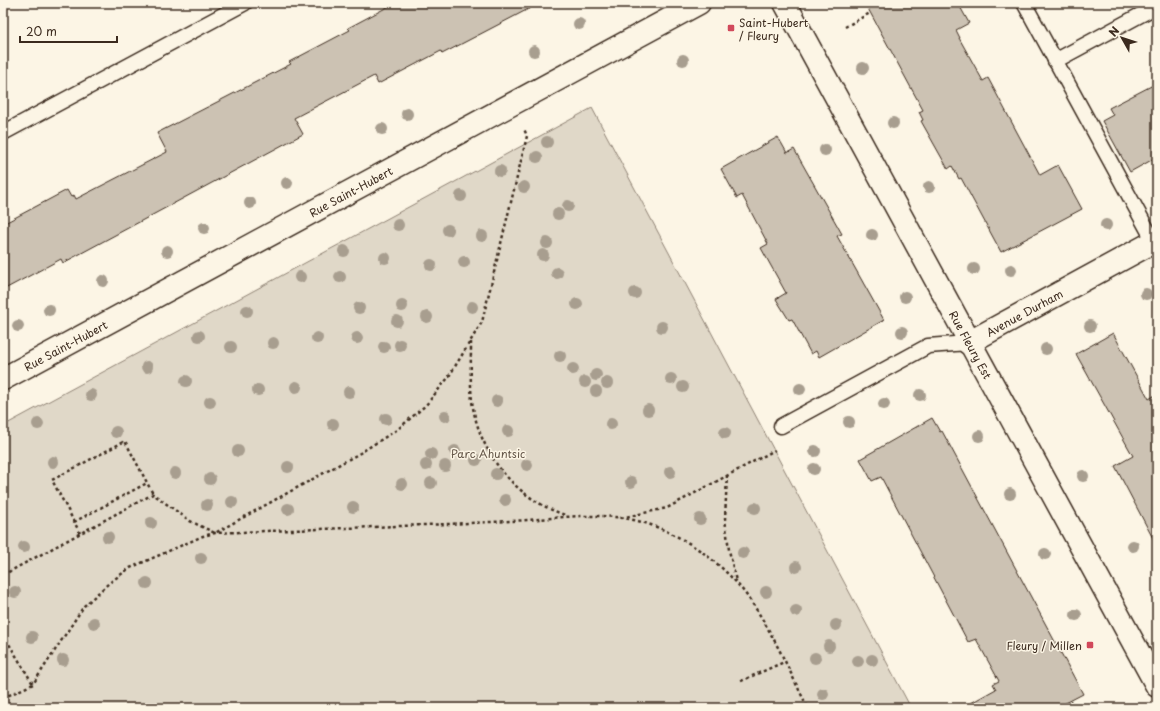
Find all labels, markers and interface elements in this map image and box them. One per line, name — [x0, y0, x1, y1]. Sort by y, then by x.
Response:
place label: Saint-Hubert / Fleury — [739, 14, 809, 44]
scale bar — [20, 18, 117, 44]
north arrow — [1102, 18, 1142, 58]
text: 20 m — [26, 22, 57, 40]
text: N — [1104, 22, 1123, 40]
marker: Saint-Hubert / Fleury — [726, 23, 736, 33]
street label: Rue Saint-Hubert — [306, 162, 396, 221]
street label: Avenue Durham — [983, 285, 1066, 340]
street label: Rue Fleury Est — [946, 307, 997, 382]
street label: Rue Saint-Hubert — [21, 316, 111, 375]
park label: Parc Ahuntsic — [451, 445, 525, 462]
place label: Fleury / Millen — [1006, 637, 1082, 654]
marker: Fleury / Millen — [1085, 640, 1095, 650]

